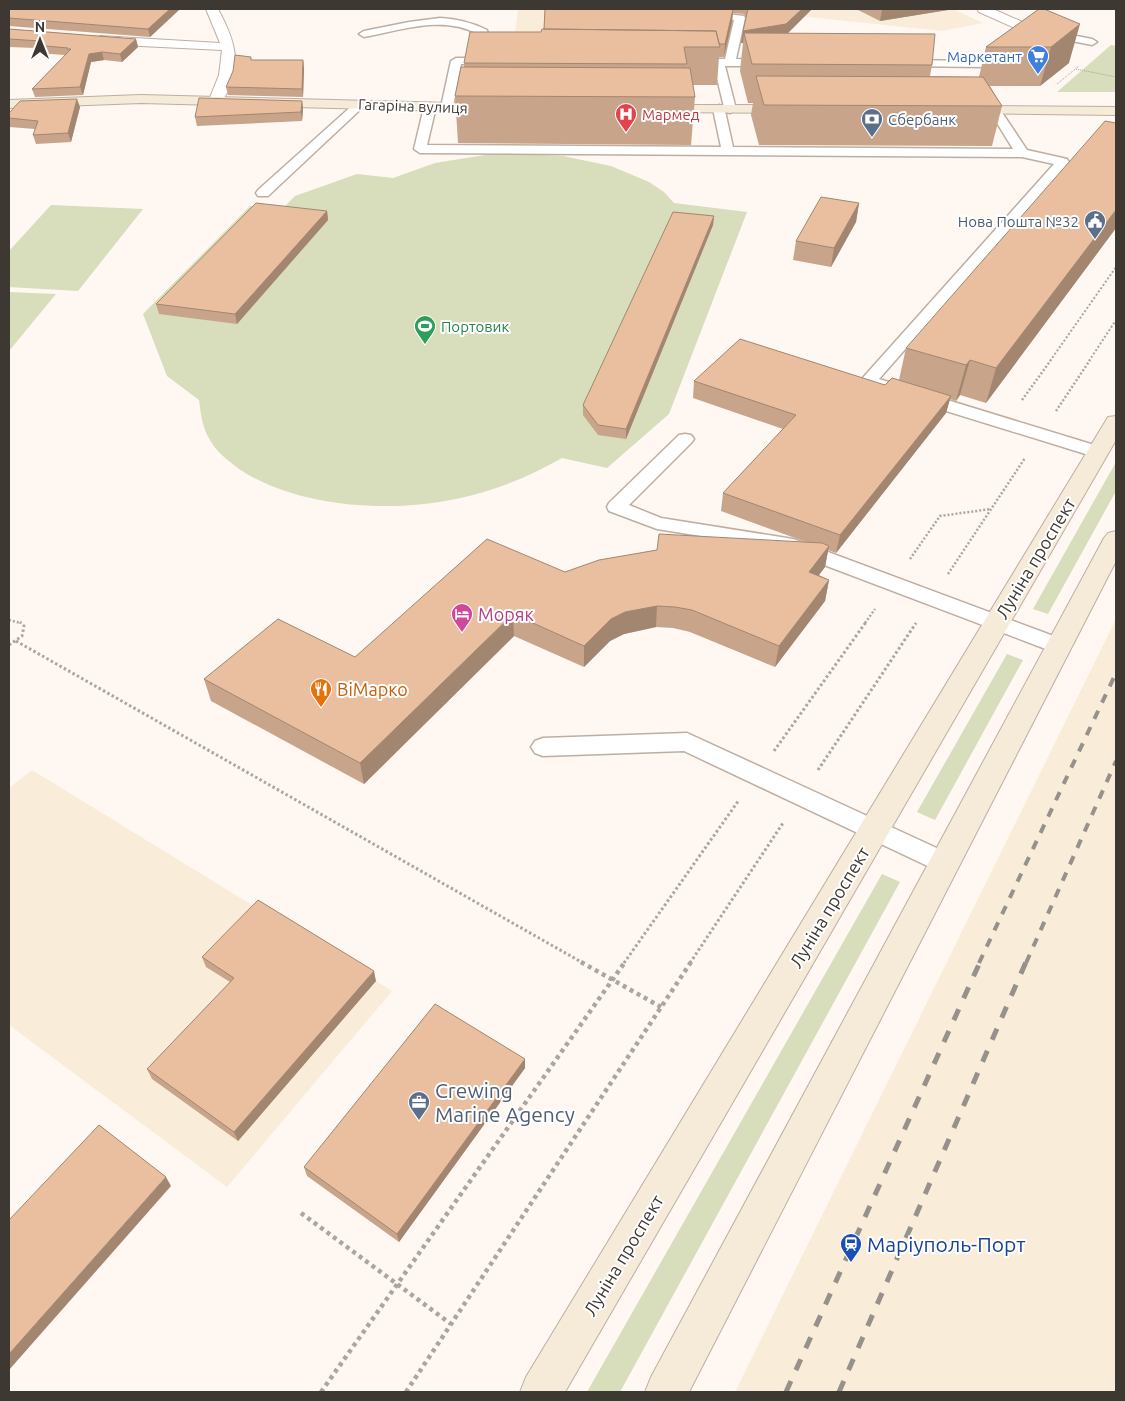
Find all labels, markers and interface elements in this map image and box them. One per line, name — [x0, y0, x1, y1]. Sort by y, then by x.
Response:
north arrow — [15, 15, 65, 65]
text: N — [35, 19, 45, 35]
supermarket icon: Маркетант — [1026, 44, 1050, 75]
place label: Маркетант — [947, 48, 1022, 65]
street label: Гагаріна вулиця — [358, 96, 468, 116]
hospital icon: Мармед — [614, 102, 638, 133]
place label: Мармед — [642, 106, 700, 123]
bank icon: Сбербанк — [860, 107, 884, 138]
place label: Сбербанк — [888, 111, 956, 128]
public building icon: Нова Пошта №32 — [1083, 209, 1107, 240]
place label: Нова Пошта №32 — [958, 213, 1079, 230]
sports icon: Портовик — [413, 314, 437, 345]
place label: Портовик — [441, 318, 509, 335]
street label: Луніна проспект — [991, 494, 1079, 622]
hotel icon: Моряк — [450, 602, 474, 633]
place label: Моряк — [478, 604, 534, 624]
restaurant icon: ВіМарко — [309, 677, 333, 708]
place label: ВіМарко — [337, 679, 408, 699]
street label: Луніна проспект — [785, 843, 873, 971]
place label: Crewing Marine Agency — [435, 1078, 575, 1126]
office icon: Crewing Marine Agency — [407, 1090, 431, 1121]
street label: Луніна проспект — [579, 1191, 667, 1319]
station icon: Маріуполь-Порт — [839, 1232, 863, 1263]
place label: Маріуполь-Порт — [867, 1232, 1026, 1256]

